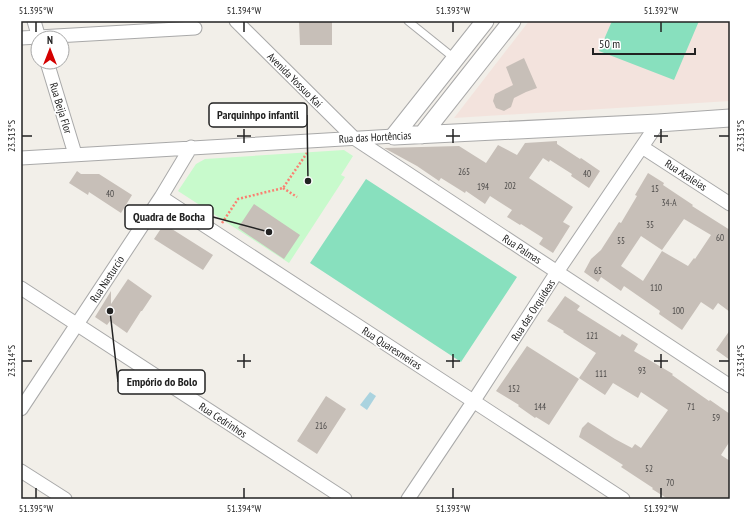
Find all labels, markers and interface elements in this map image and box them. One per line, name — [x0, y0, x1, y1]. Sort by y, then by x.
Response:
text: 51.395°W — [19, 4, 53, 17]
text: 51.394°W — [227, 4, 261, 17]
text: 51.393°W — [436, 4, 470, 17]
text: 51.392°W — [644, 4, 678, 17]
north arrow — [30, 30, 70, 70]
scale bar — [593, 30, 695, 56]
text: N — [47, 33, 53, 47]
text: 50 m — [599, 36, 620, 51]
street label: Avenida Yossuo Kai — [264, 49, 326, 111]
street label: Rua Beija Flor — [47, 81, 75, 135]
callout: Parquinhpo infantil — [209, 103, 307, 127]
text: Parquinhpo infantil — [217, 107, 299, 122]
text: 23.313°S — [5, 120, 18, 152]
text: 23.313°S — [734, 120, 747, 152]
street label: Rua das Hortências — [338, 128, 412, 146]
street label: Rua Azaleias — [662, 156, 710, 194]
house number: 265 — [458, 166, 470, 177]
house number: 40 — [583, 168, 591, 179]
house number: 202 — [504, 180, 516, 191]
house number: 194 — [477, 181, 489, 192]
house number: 15 — [651, 183, 659, 194]
house number: 40 — [106, 188, 114, 199]
house number: 34-A — [662, 197, 677, 208]
callout: Quadra de Bocha — [125, 205, 213, 229]
text: Quadra de Bocha — [133, 209, 205, 224]
house number: 35 — [646, 219, 654, 230]
street label: Rua Palmas — [500, 231, 544, 267]
house number: 60 — [716, 232, 724, 243]
house number: 55 — [617, 235, 625, 246]
street label: Rua Nasturcio — [87, 253, 127, 305]
house number: 65 — [594, 265, 602, 276]
street label: Rua das Orquídeas — [508, 276, 558, 343]
house number: 110 — [650, 282, 662, 293]
house number: 100 — [672, 305, 684, 316]
street label: Rua Quaresmeiras — [359, 323, 425, 373]
house number: 121 — [586, 330, 598, 341]
text: 23.314°S — [5, 345, 18, 377]
text: 23.314°S — [734, 345, 747, 377]
house number: 93 — [638, 365, 646, 376]
house number: 111 — [595, 368, 607, 379]
callout: Empório do Bolo — [118, 370, 205, 394]
text: Empório do Bolo — [127, 374, 198, 389]
house number: 152 — [508, 383, 520, 394]
street label: Rua Cedrinhos — [196, 399, 250, 441]
house number: 144 — [534, 401, 546, 412]
house number: 71 — [687, 401, 695, 412]
house number: 59 — [712, 412, 720, 423]
house number: 216 — [315, 420, 327, 431]
house number: 52 — [645, 463, 653, 474]
house number: 70 — [666, 477, 674, 488]
text: 51.395°W — [19, 502, 53, 515]
text: 51.394°W — [227, 502, 261, 515]
text: 51.393°W — [436, 502, 470, 515]
text: 51.392°W — [644, 502, 678, 515]

